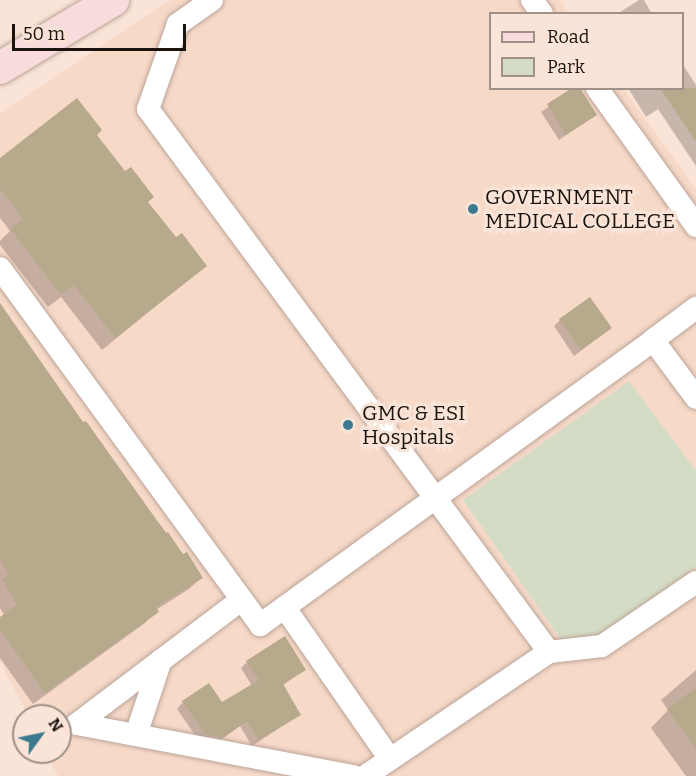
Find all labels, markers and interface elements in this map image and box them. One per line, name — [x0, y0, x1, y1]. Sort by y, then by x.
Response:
scale bar — [15, 12, 189, 50]
legend — [489, 12, 684, 90]
text: 50 m — [23, 23, 65, 45]
text: Road — [547, 26, 589, 48]
text: Park — [547, 56, 585, 78]
place label: GOVERNMENT MEDICAL COLLEGE — [485, 184, 675, 234]
marker: GOVERNMENT MEDICAL COLLEGE — [466, 202, 480, 216]
place label: GMC & ESI Hospitals — [362, 400, 465, 450]
marker: GMC & ESI Hospitals — [339, 416, 357, 434]
north arrow — [12, 704, 72, 764]
text: N — [45, 715, 67, 735]

